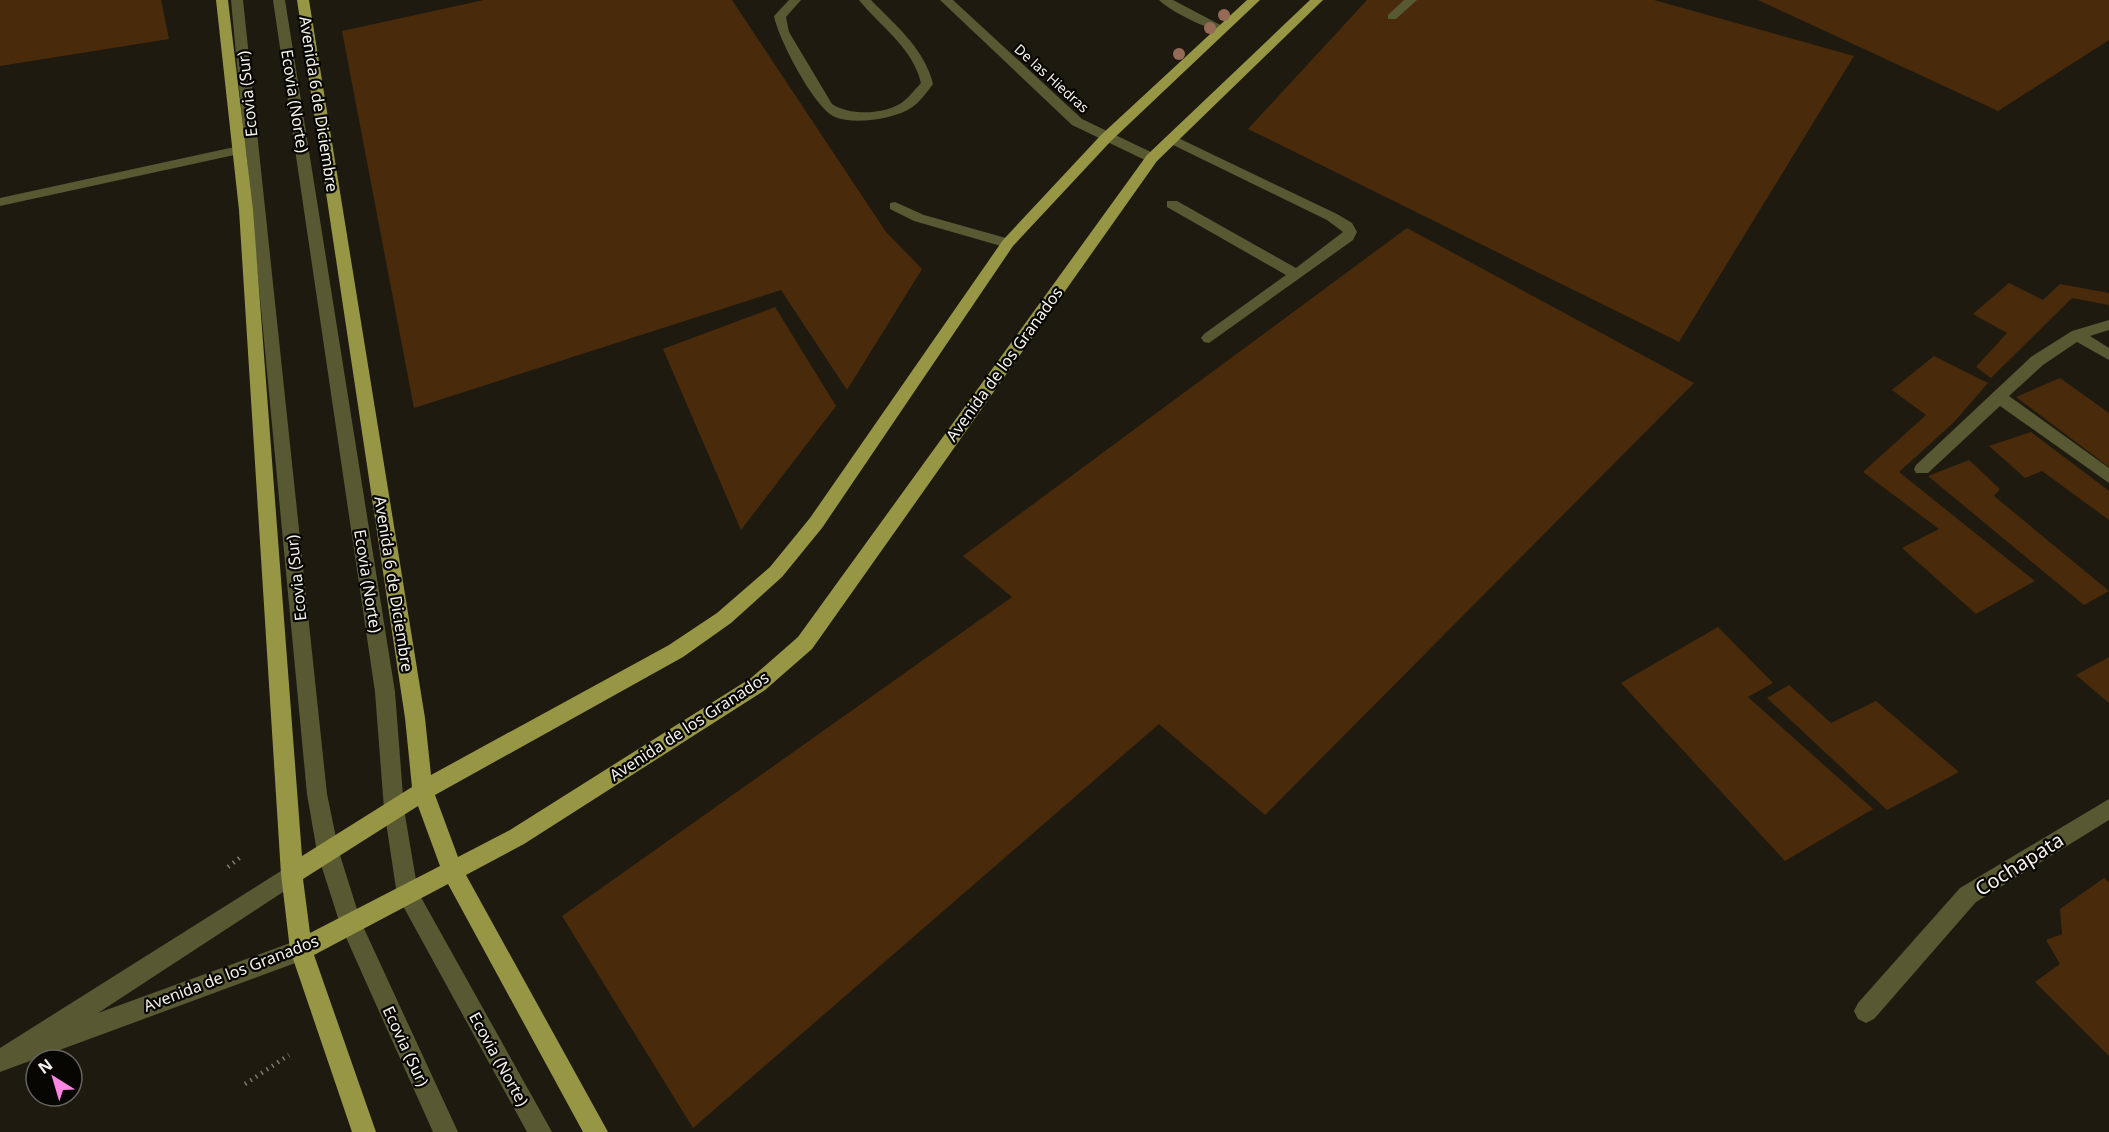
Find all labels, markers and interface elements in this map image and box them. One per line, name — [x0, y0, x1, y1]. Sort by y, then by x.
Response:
street label: Avenida 6 de Diciembre — [294, 15, 344, 193]
street label: De las Hiedras — [1011, 39, 1094, 117]
street label: Ecovia (Norte) — [276, 48, 314, 154]
street label: Ecovia (Sur) — [232, 50, 262, 138]
street label: Avenida de los Granados — [940, 282, 1068, 446]
street label: Avenida 6 de Diciembre — [369, 495, 419, 673]
street label: Ecovia (Norte) — [349, 528, 387, 634]
street label: Ecovia (Sur) — [281, 534, 311, 622]
street label: Avenida de los Granados — [605, 666, 773, 786]
street label: Cochapata — [1969, 826, 2069, 902]
street label: Avenida de los Granados — [140, 929, 322, 1017]
street label: Ecovia (Sur) — [378, 1002, 434, 1090]
street label: Ecovia (Norte) — [464, 1008, 534, 1110]
north arrow — [24, 1048, 84, 1108]
text: N — [33, 1053, 57, 1079]

